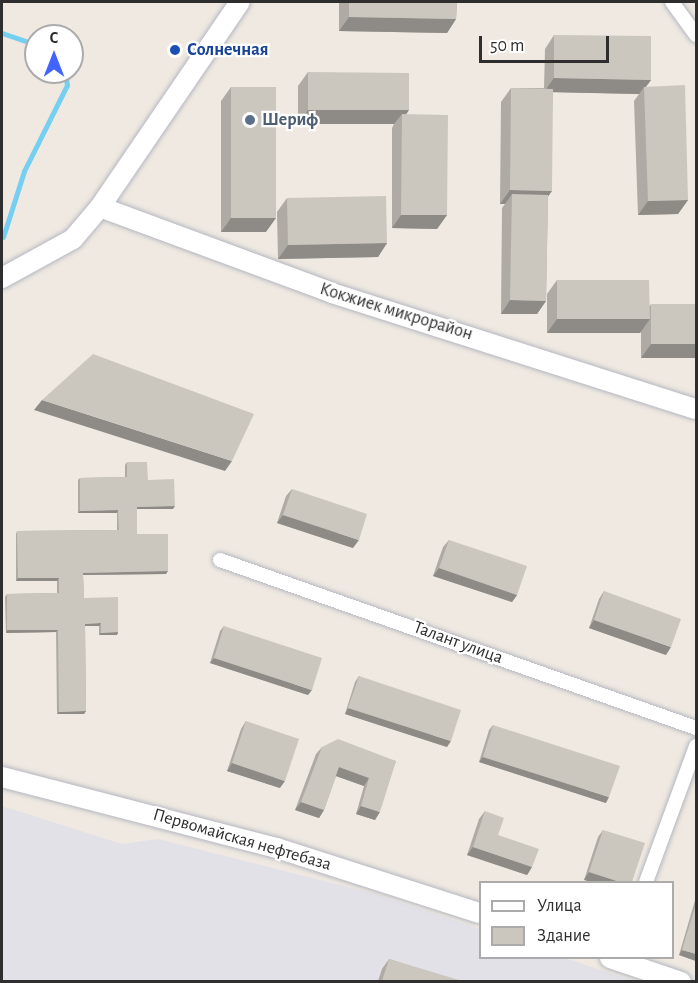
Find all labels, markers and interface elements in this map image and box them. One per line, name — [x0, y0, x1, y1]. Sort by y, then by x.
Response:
north arrow — [24, 24, 84, 84]
scale bar — [482, 24, 612, 62]
text: С — [50, 30, 58, 46]
text: 50 m — [490, 37, 524, 55]
place label: Солнечная — [187, 39, 268, 61]
marker: Солнечная — [168, 43, 182, 57]
place label: Шериф — [262, 109, 318, 131]
marker: Шериф — [243, 113, 257, 127]
street label: Кокжиек микрорайон — [317, 278, 475, 346]
street label: Талант улица — [410, 617, 506, 669]
street label: Первомайская нефтебаза — [150, 804, 334, 876]
legend — [479, 881, 674, 959]
text: Улица — [537, 897, 582, 915]
text: Здание — [537, 927, 591, 945]

